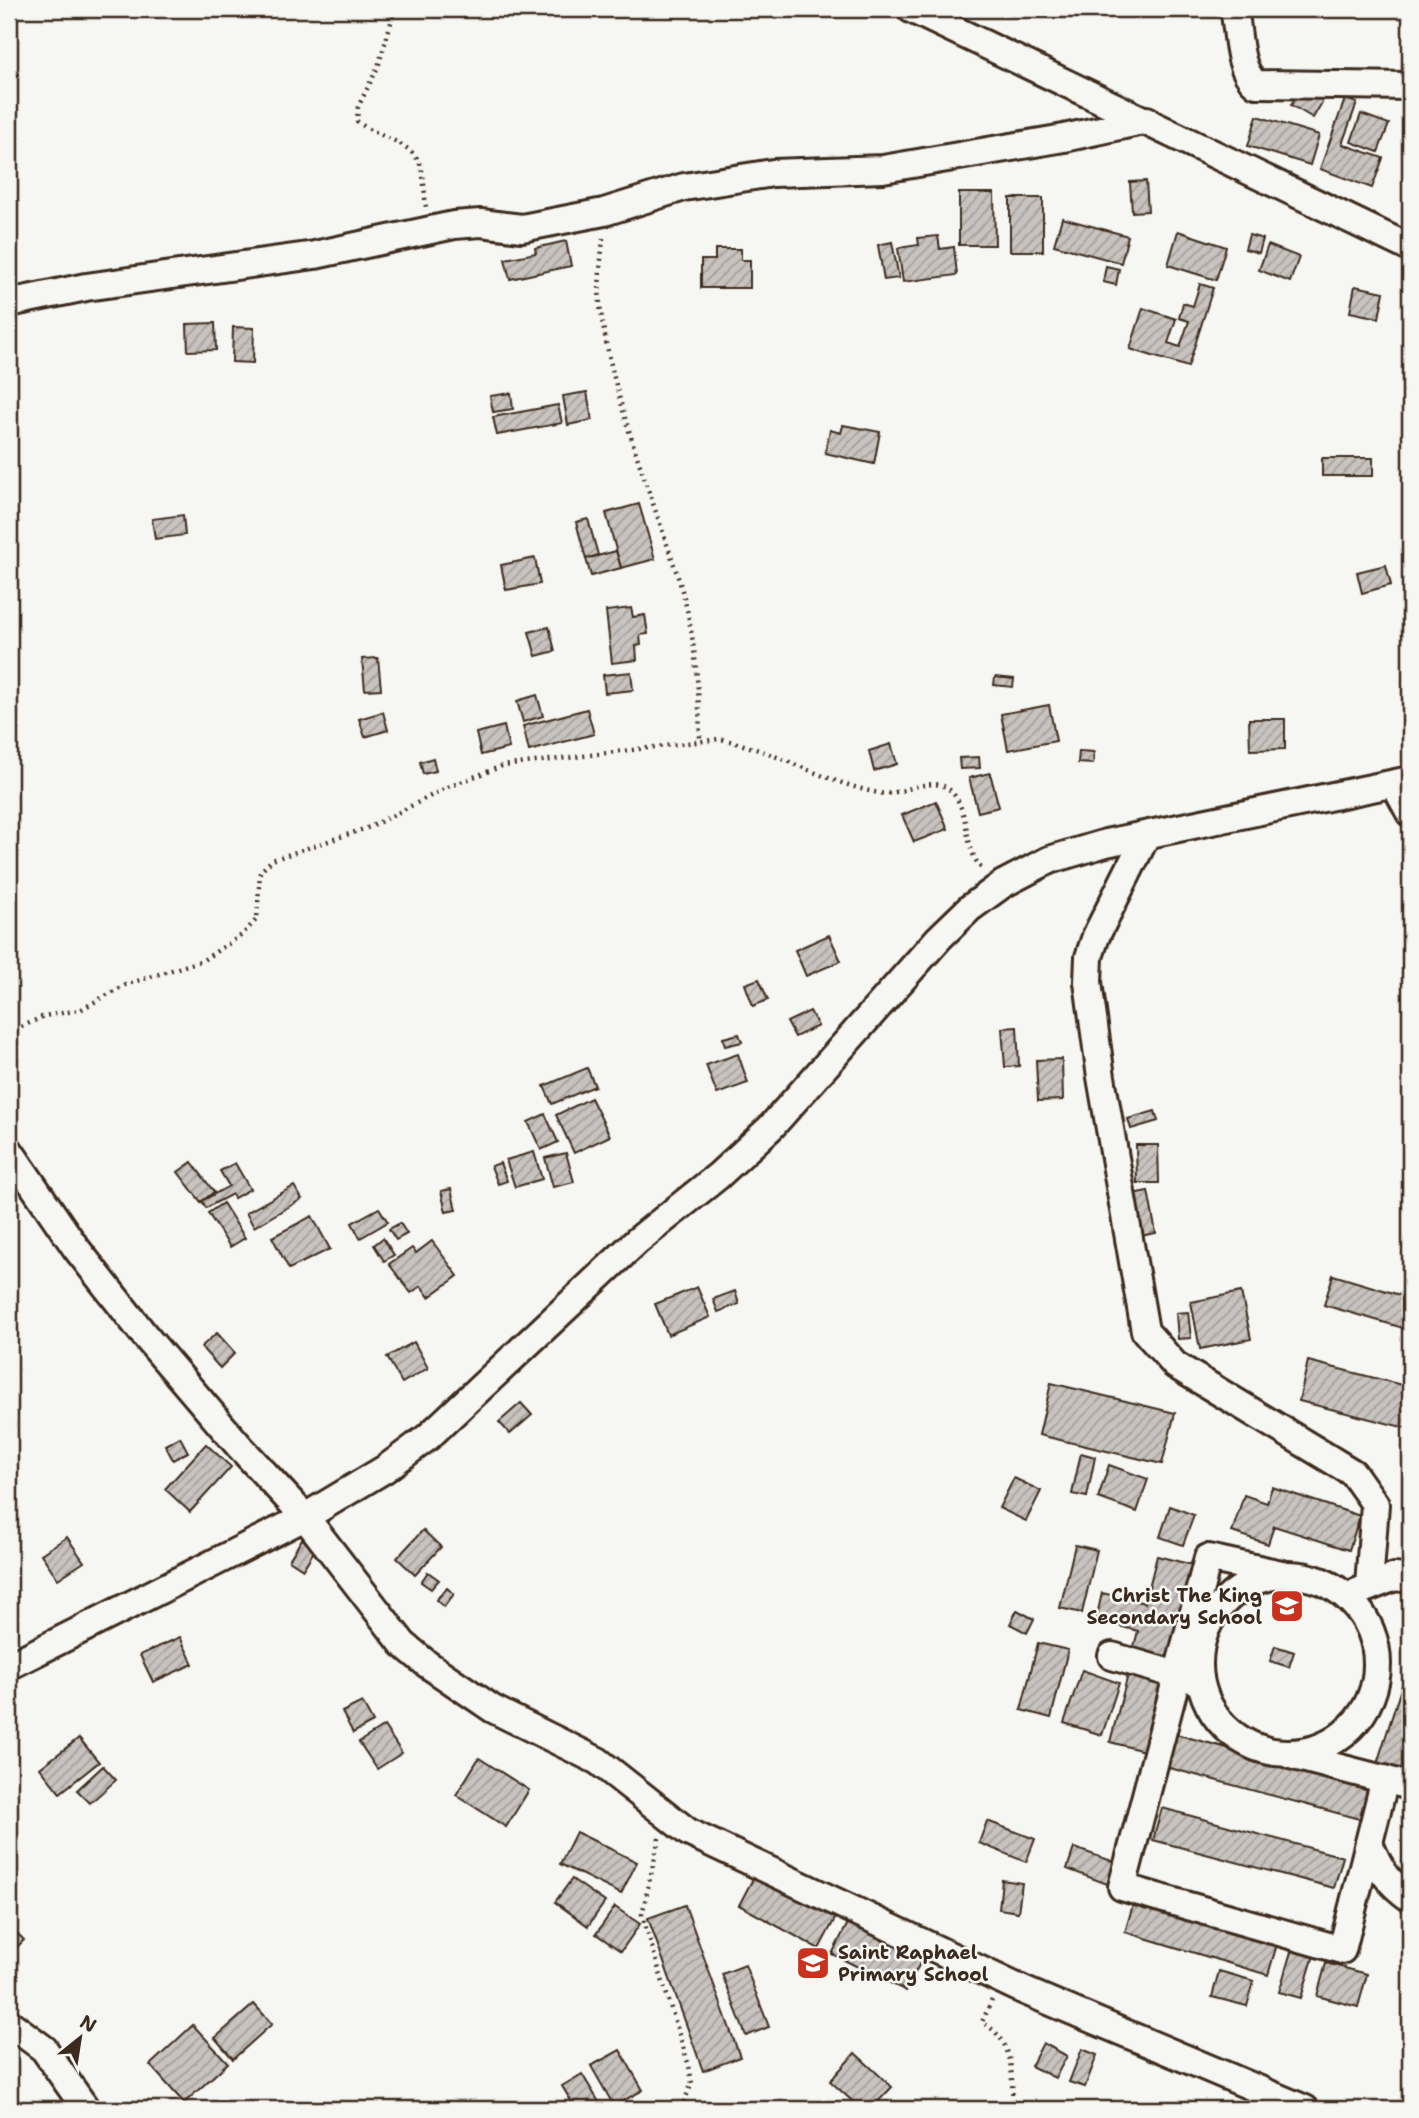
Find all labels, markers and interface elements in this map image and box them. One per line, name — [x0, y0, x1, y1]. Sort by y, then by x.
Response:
place label: Christ The King Secondary School — [1086, 1583, 1262, 1630]
school or university icon: Christ The King Secondary School — [1268, 1587, 1306, 1625]
place label: Saint Raphael Primary School — [838, 1940, 989, 1987]
school or university icon: Saint Raphael Primary School — [794, 1944, 832, 1982]
north arrow — [46, 2002, 116, 2072]
text: N — [75, 2009, 101, 2038]

